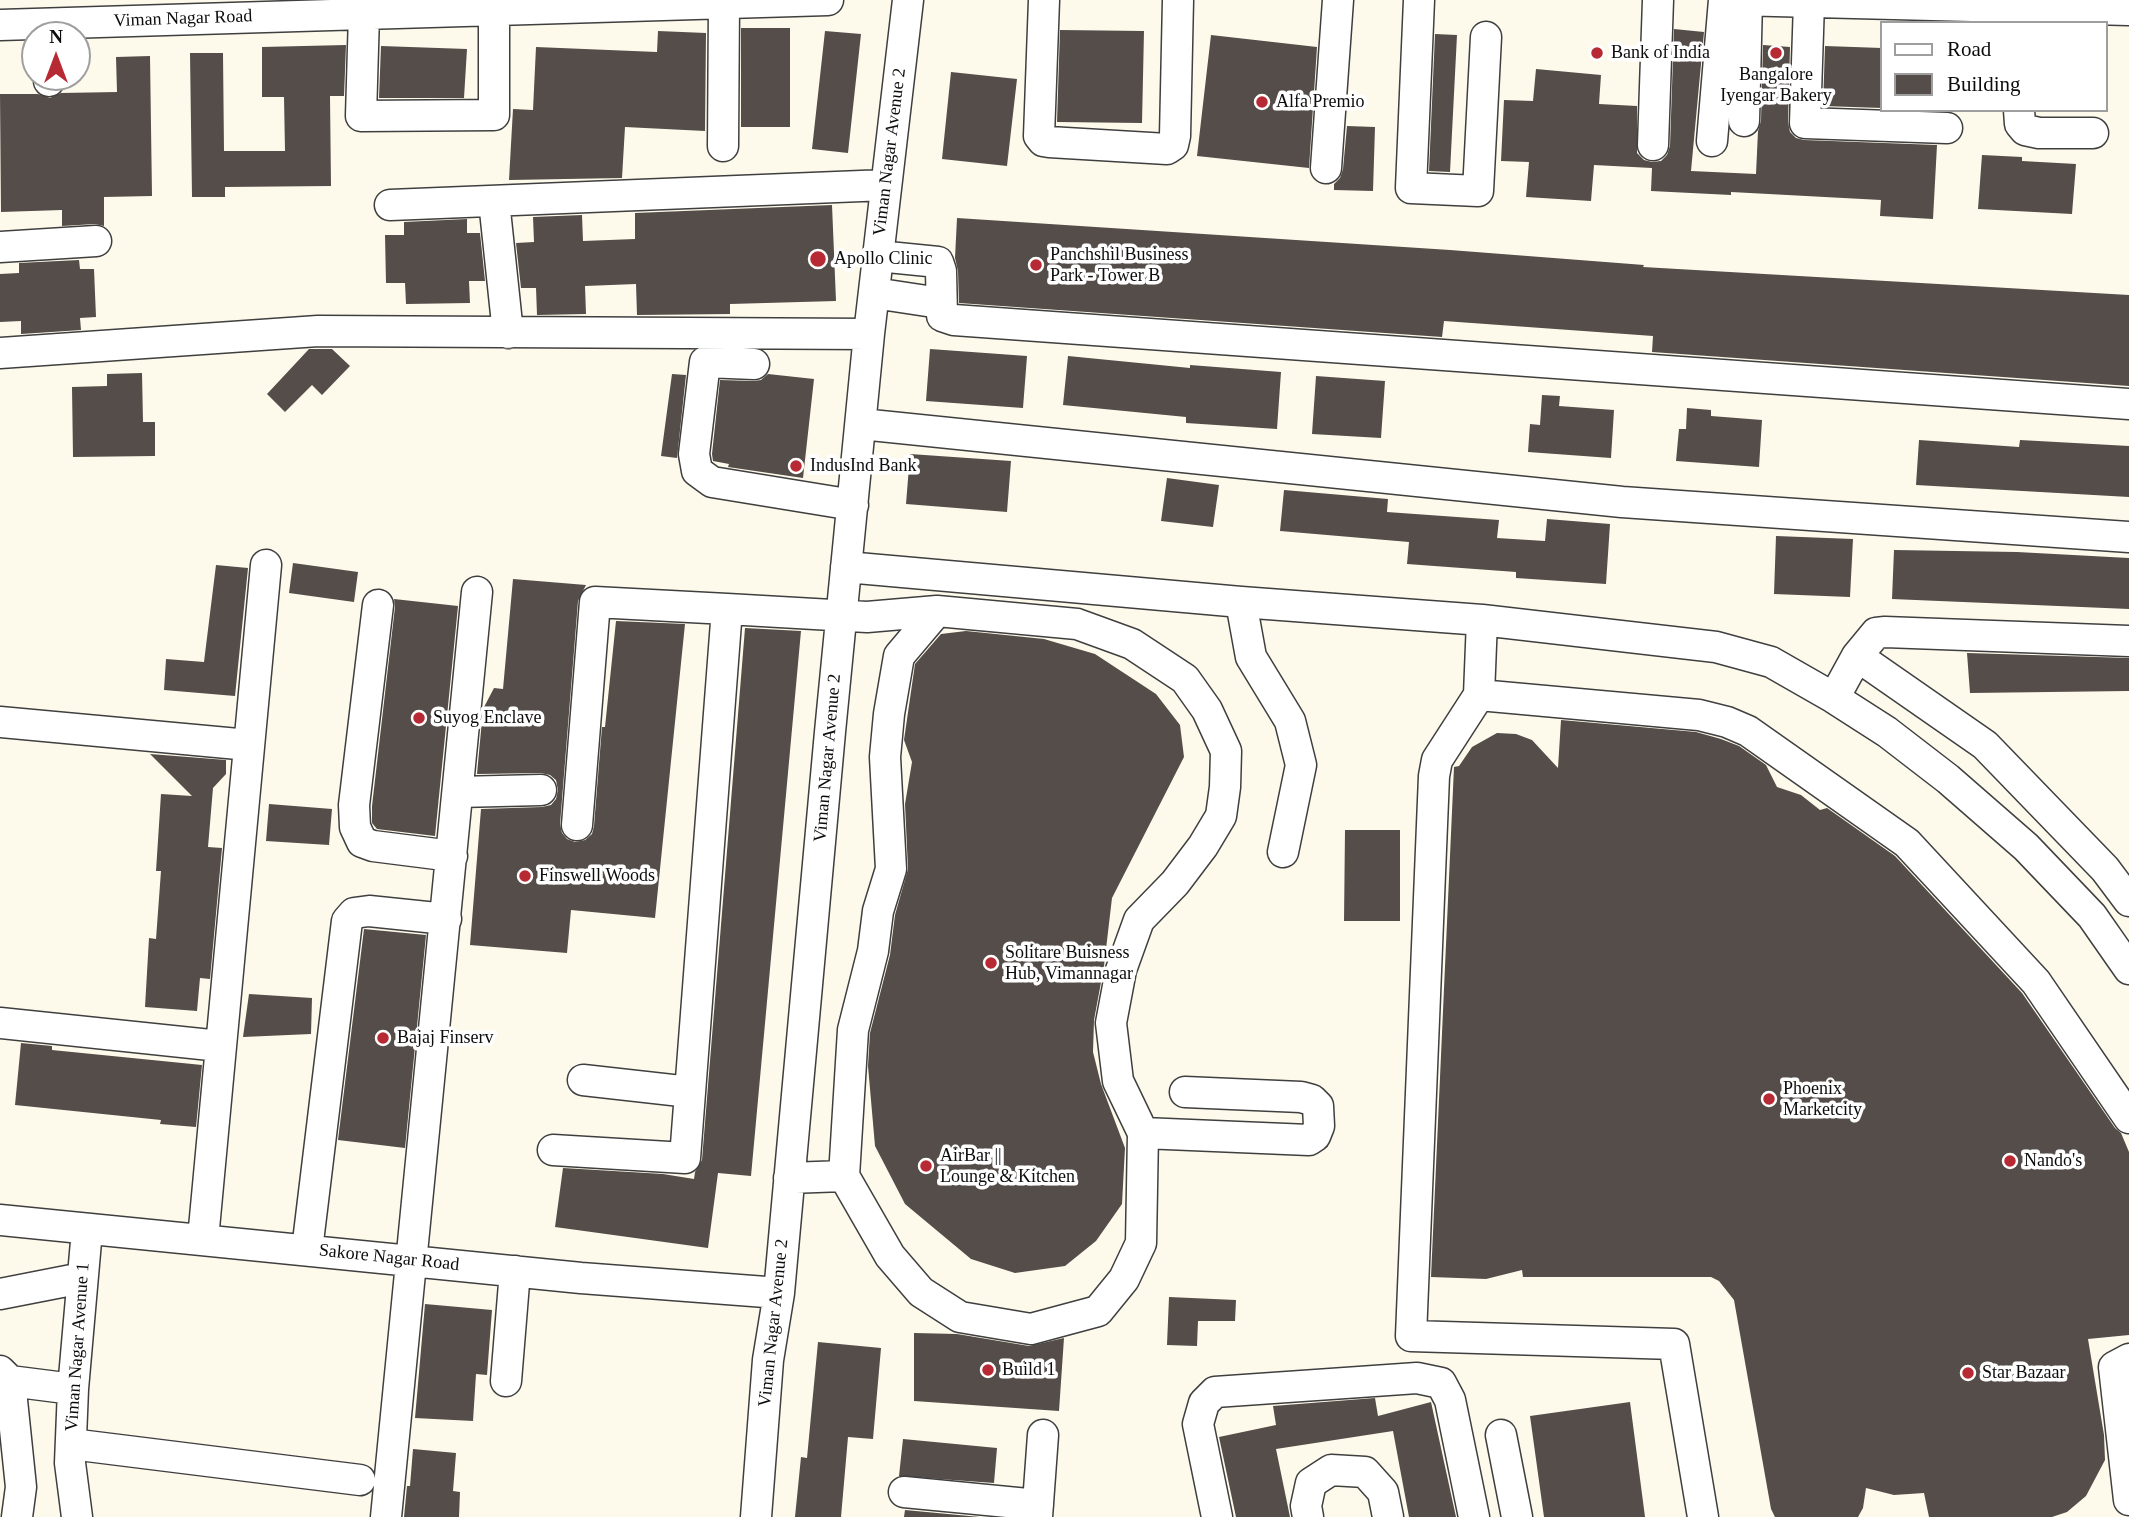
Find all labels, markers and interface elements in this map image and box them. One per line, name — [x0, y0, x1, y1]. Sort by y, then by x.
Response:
street label: Viman Nagar Road — [113, 6, 253, 32]
north arrow — [21, 21, 91, 91]
legend — [1881, 21, 2108, 112]
text: N — [49, 26, 63, 47]
text: Road — [1947, 37, 1991, 61]
place label: Bank of India — [1611, 42, 1710, 64]
marker: Bank of India — [1589, 45, 1605, 61]
marker: Bangalore Iyengar Bakery — [1768, 45, 1784, 61]
place label: Bangalore Iyengar Bakery — [1720, 64, 1832, 106]
street label: Viman Nagar Avenue 2 — [869, 67, 911, 237]
text: Building — [1947, 72, 2021, 96]
place label: Alfa Premio — [1276, 91, 1364, 113]
marker: Alfa Premio — [1254, 94, 1270, 110]
place label: Panchshil Business Park - Tower B — [1050, 244, 1189, 286]
place label: Apollo Clinic — [834, 248, 932, 270]
marker: Apollo Clinic — [808, 249, 828, 269]
marker: Panchshil Business Park - Tower B — [1028, 257, 1044, 273]
place label: IndusInd Bank — [810, 455, 916, 477]
marker: IndusInd Bank — [788, 458, 804, 474]
street label: Viman Nagar Avenue 2 — [810, 673, 846, 843]
place label: Suyog Enclave — [433, 707, 541, 729]
marker: Suyog Enclave — [411, 710, 427, 726]
place label: Finswell Woods — [539, 865, 655, 887]
marker: Finswell Woods — [517, 868, 533, 884]
place label: Solitare Buisness Hub, Vimannagar — [1005, 942, 1133, 984]
marker: Solitare Buisness Hub, Vimannagar — [983, 955, 999, 971]
place label: Bajaj Finserv — [397, 1027, 493, 1049]
marker: Bajaj Finserv — [375, 1030, 391, 1046]
place label: Phoenix Marketcity — [1783, 1078, 1862, 1120]
marker: Phoenix Marketcity — [1761, 1091, 1777, 1107]
place label: AirBar || Lounge & Kitchen — [940, 1145, 1075, 1188]
place label: Nando's — [2024, 1150, 2082, 1172]
marker: Nando's — [2002, 1153, 2018, 1169]
marker: AirBar || Lounge & Kitchen — [918, 1158, 934, 1174]
street label: Viman Nagar Avenue 2 — [754, 1238, 794, 1408]
street label: Sakore Nagar Road — [318, 1240, 460, 1276]
street label: Viman Nagar Avenue 1 — [61, 1262, 95, 1432]
place label: Build 1 — [1002, 1359, 1056, 1381]
marker: Build 1 — [980, 1362, 996, 1378]
place label: Star Bazaar — [1982, 1362, 2065, 1384]
marker: Star Bazaar — [1960, 1365, 1976, 1381]

